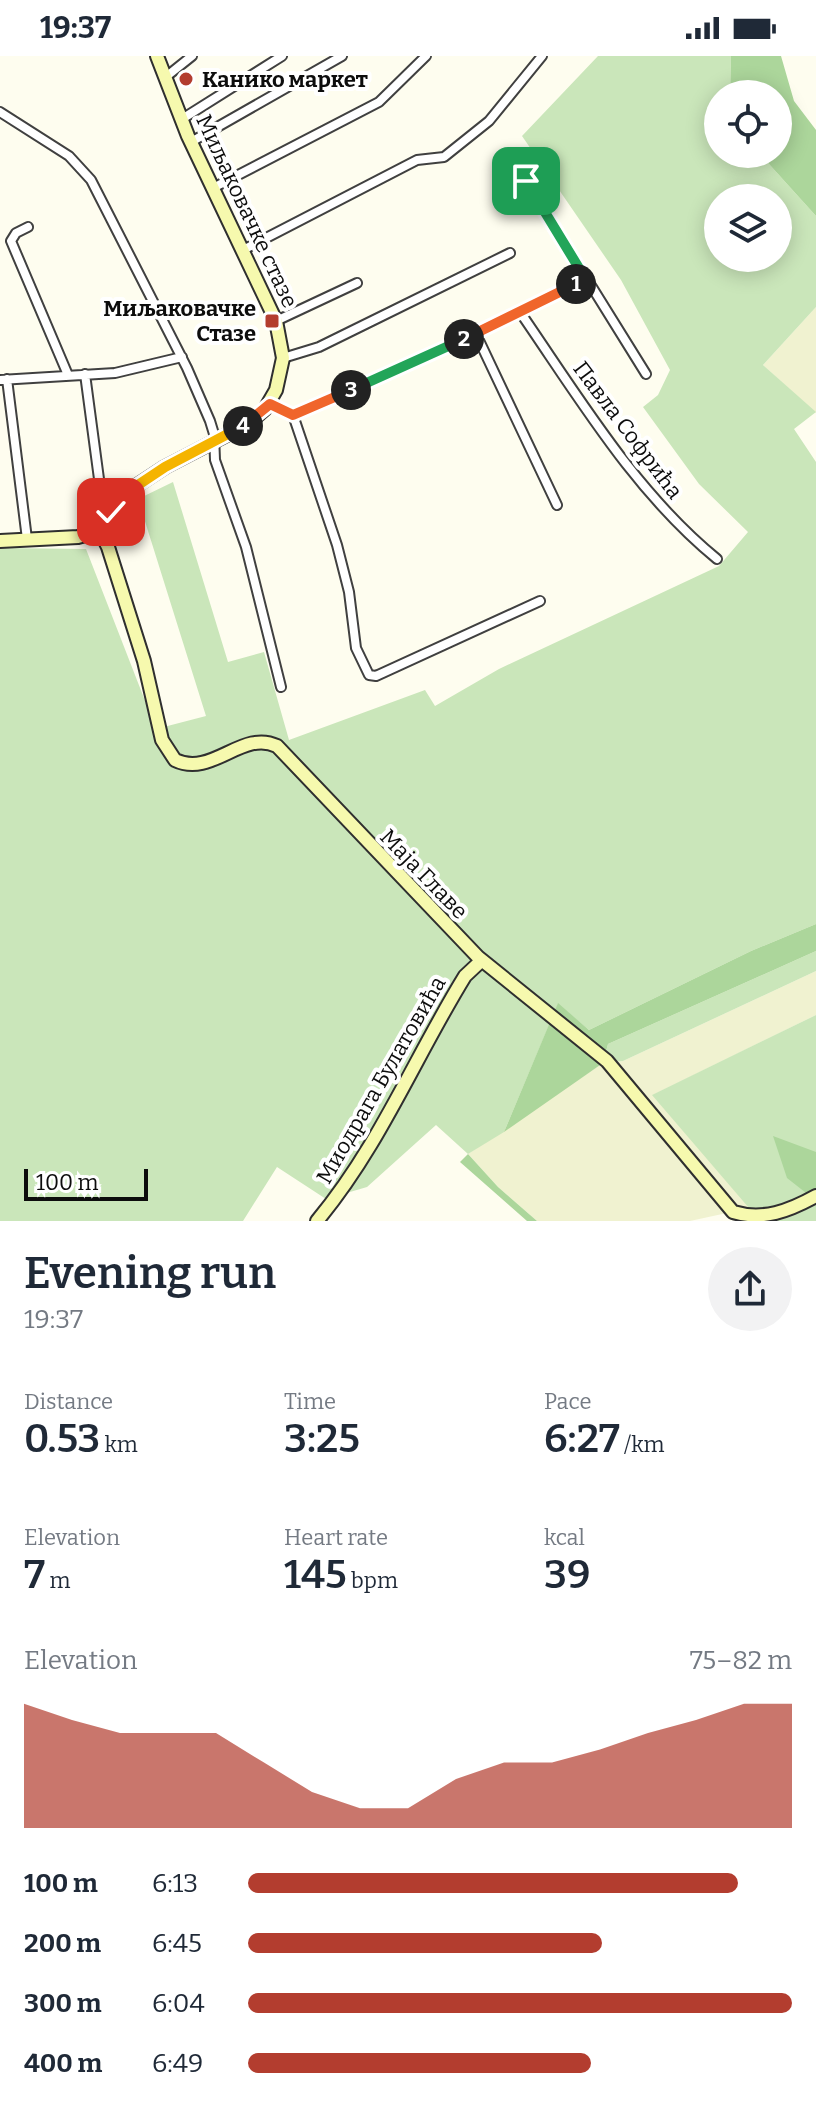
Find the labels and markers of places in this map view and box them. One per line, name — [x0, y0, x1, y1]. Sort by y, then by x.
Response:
place label: Канико маркет — [202, 66, 368, 93]
marker: Канико маркет — [177, 70, 195, 88]
pin — [492, 147, 560, 215]
pin: 1 — [556, 264, 596, 304]
place label: Миљаковачке Стазе — [103, 295, 256, 347]
marker: Миљаковачке Стазе — [263, 312, 281, 330]
pin: 2 — [444, 319, 484, 359]
pin: 3 — [331, 370, 371, 410]
pin: 4 — [223, 406, 263, 446]
pin — [77, 478, 145, 546]

